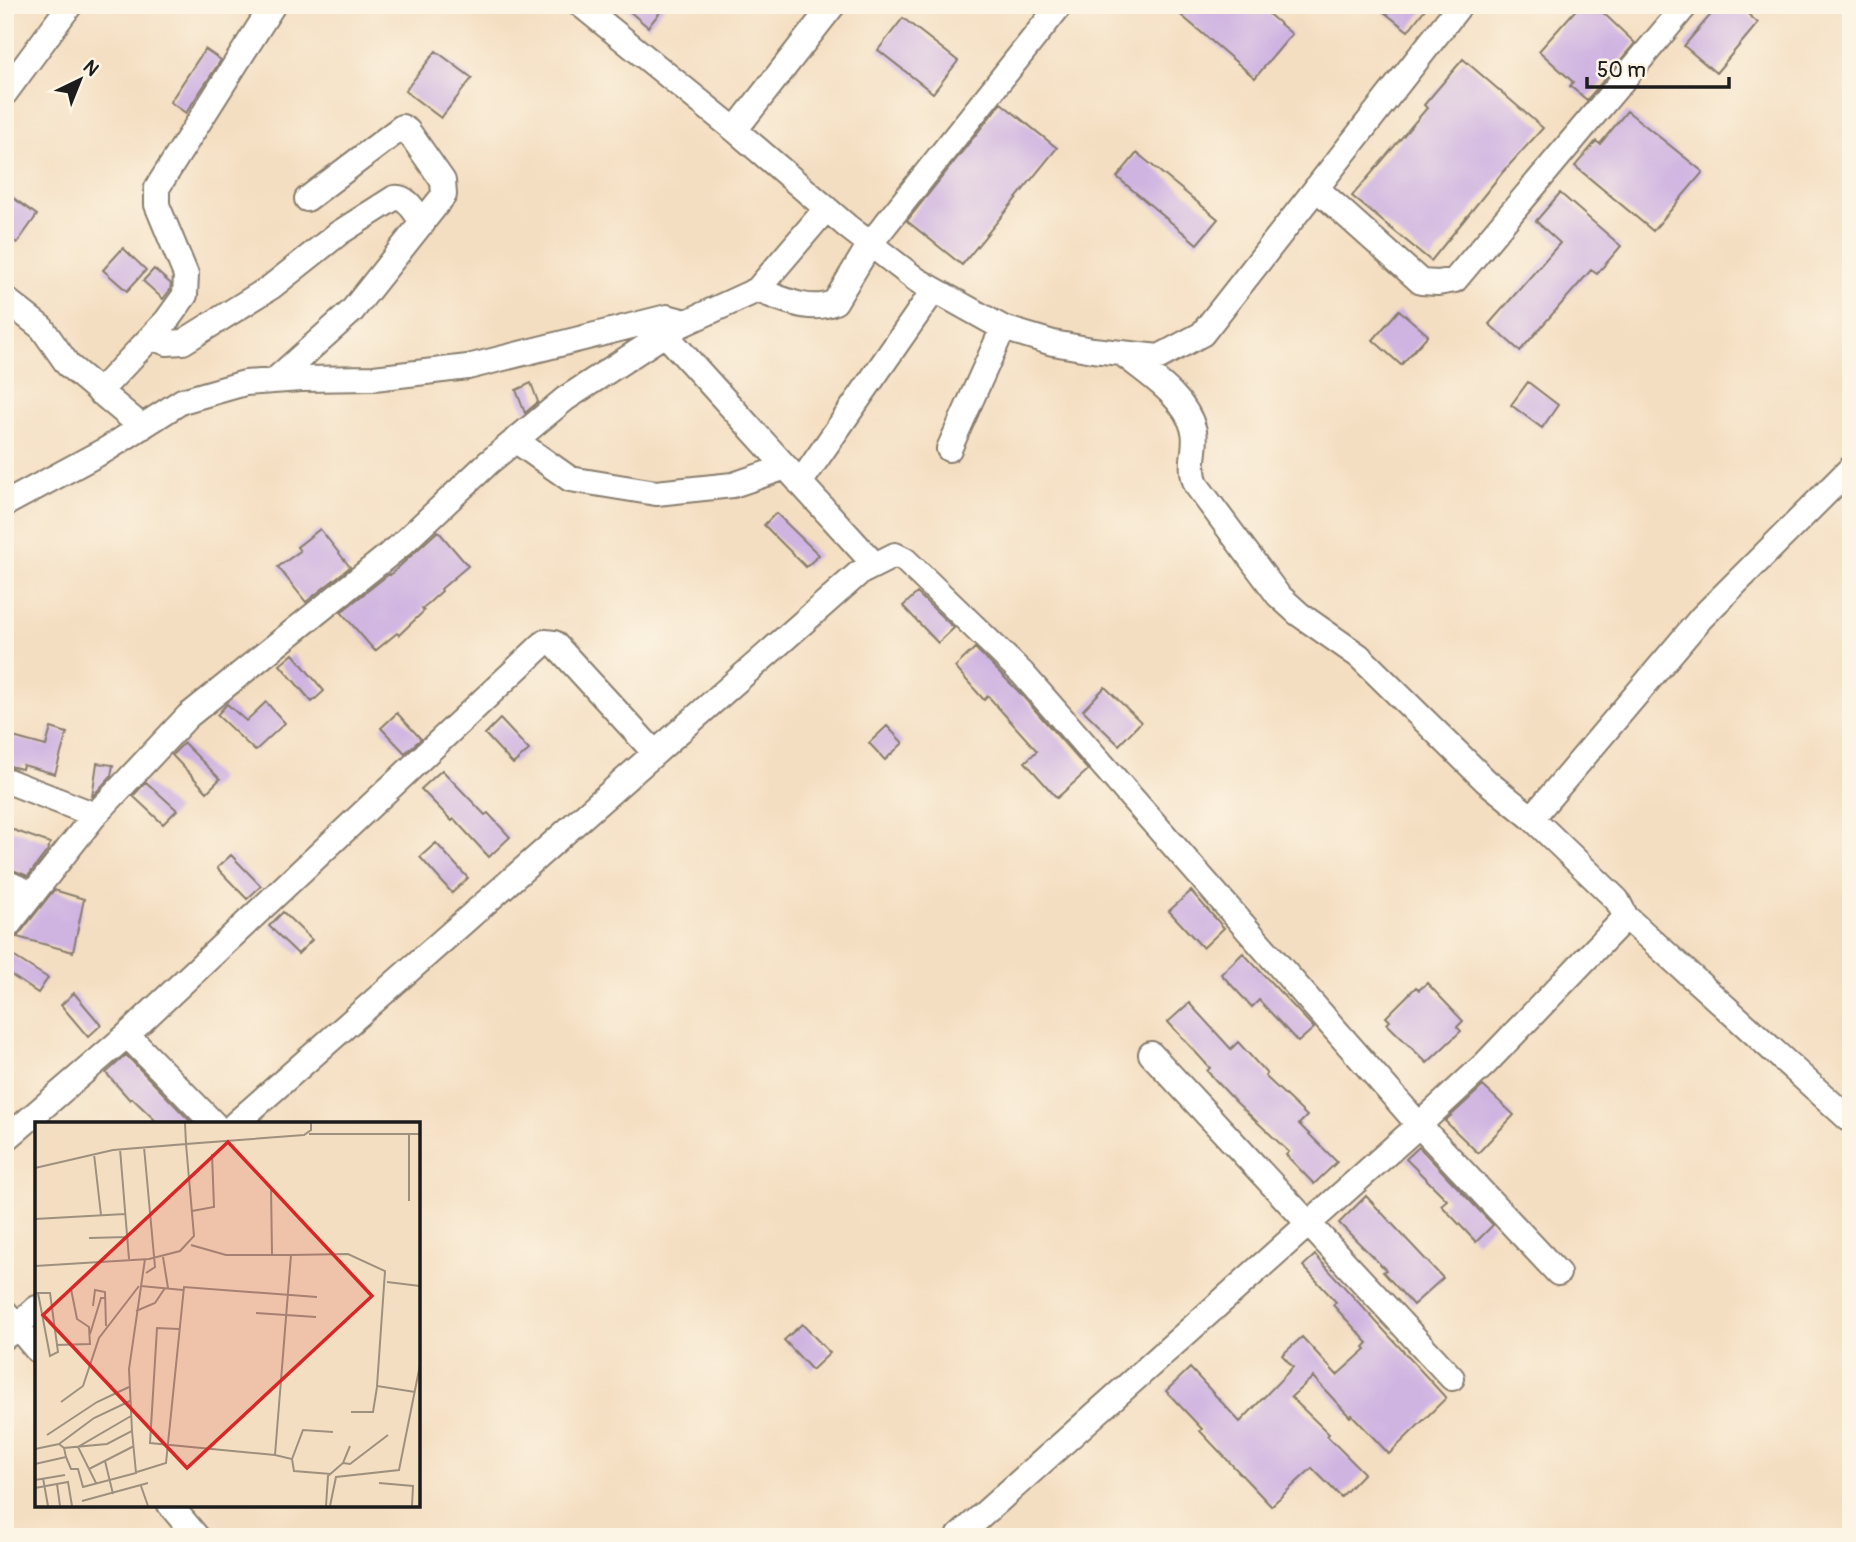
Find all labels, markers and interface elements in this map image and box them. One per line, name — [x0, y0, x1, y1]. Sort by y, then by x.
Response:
north arrow — [46, 46, 116, 116]
scale bar — [1587, 46, 1728, 90]
text: N — [78, 55, 104, 82]
text: 50 m — [1597, 57, 1646, 84]
inset map — [35, 1122, 420, 1507]

